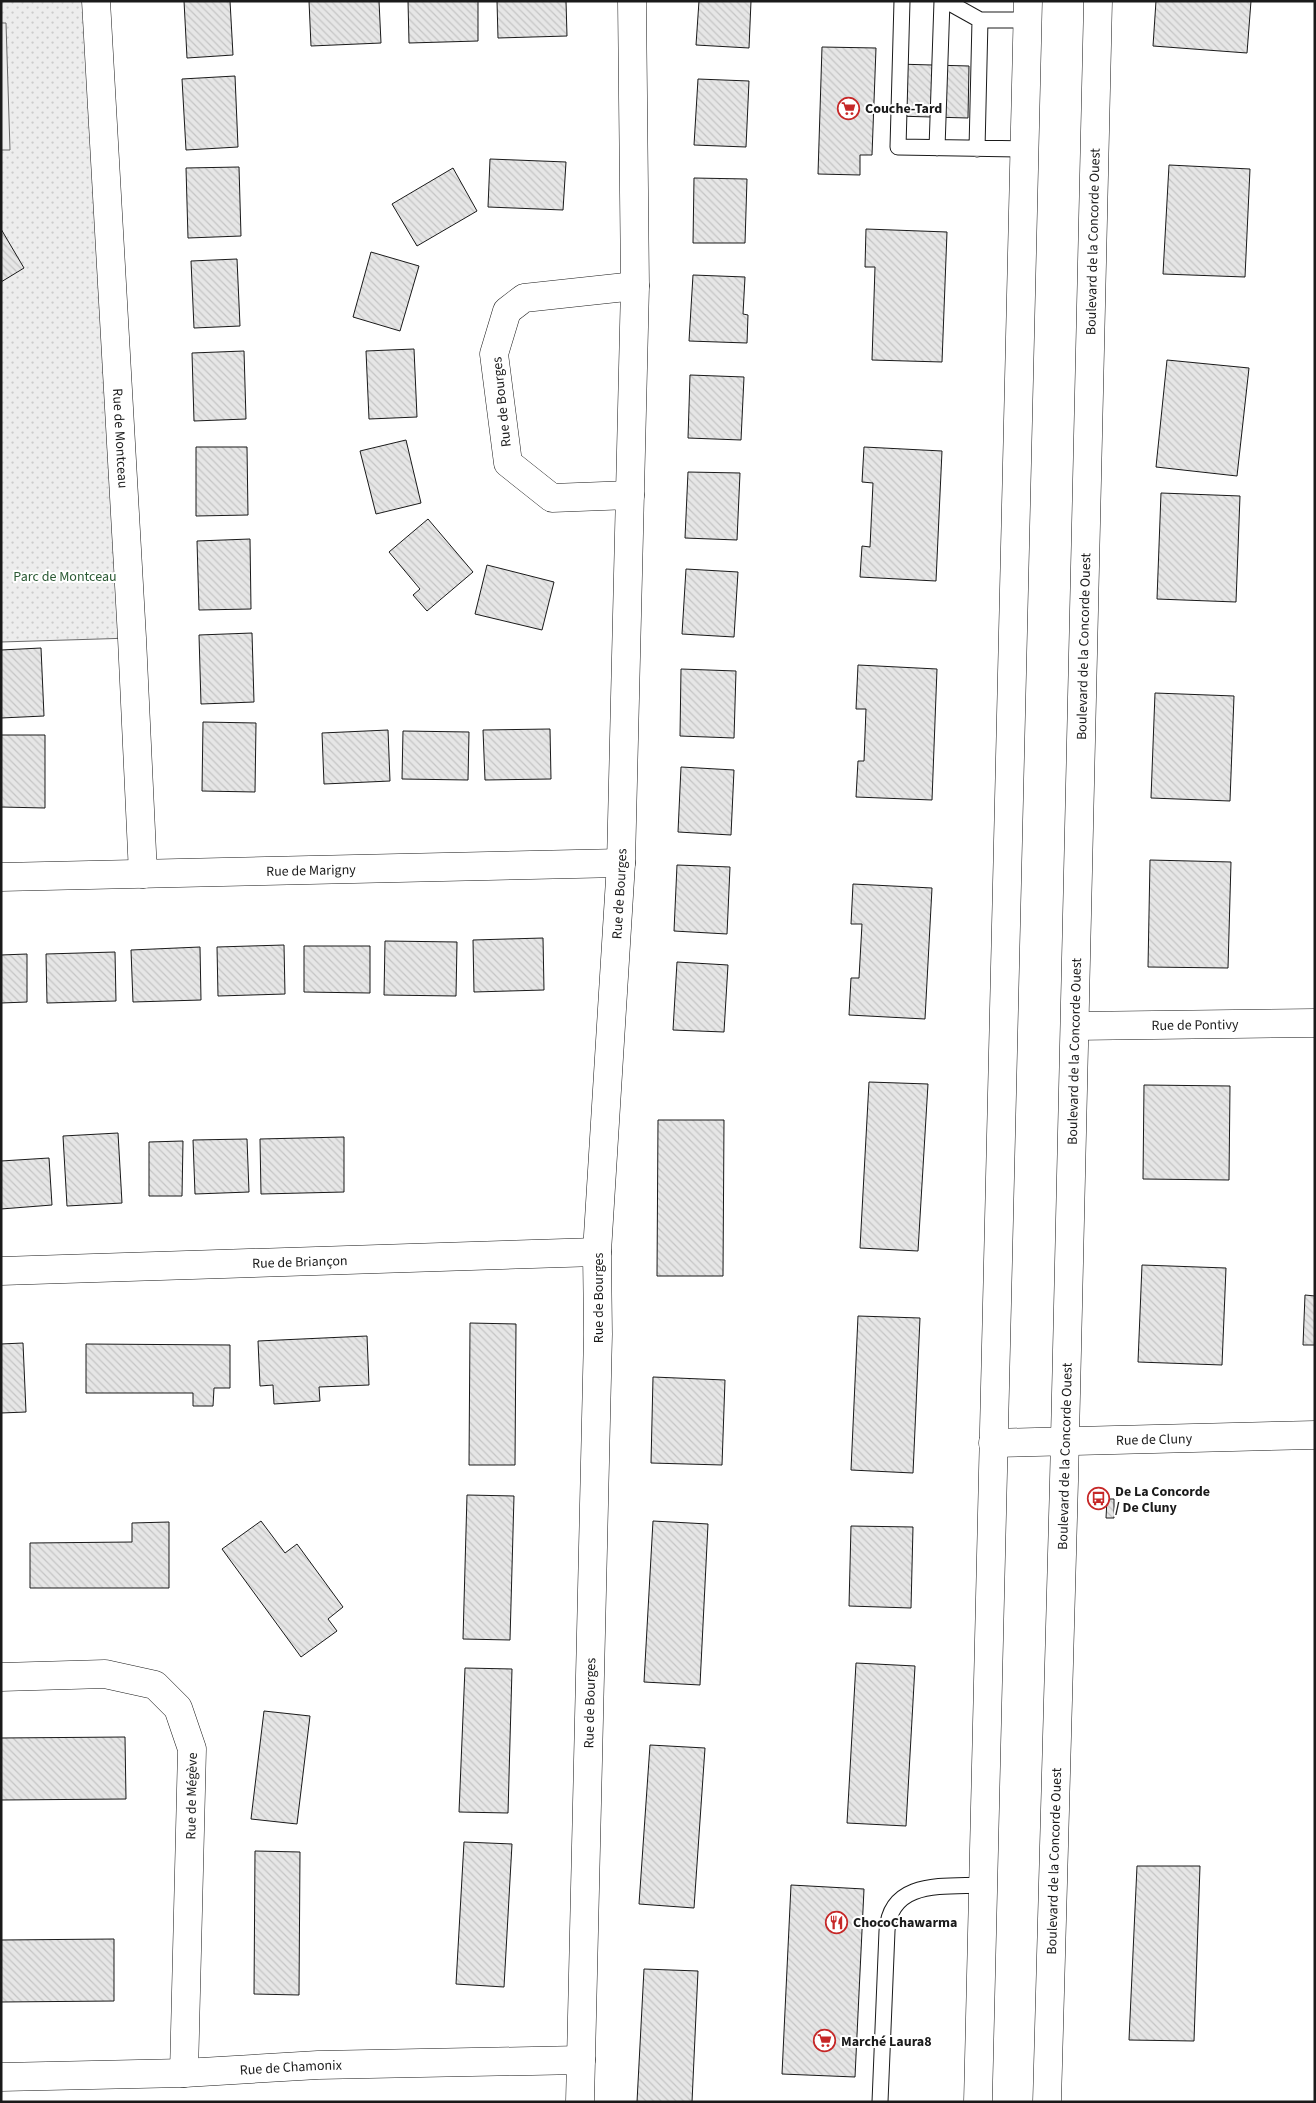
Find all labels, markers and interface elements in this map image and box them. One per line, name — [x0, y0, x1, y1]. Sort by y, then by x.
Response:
supermarket icon: Couche-Tard — [837, 96, 861, 120]
place label: Couche-Tard — [865, 99, 942, 119]
street label: Boulevard de la Concorde Ouest — [1081, 148, 1106, 335]
street label: Rue de Bourges — [487, 356, 517, 448]
street label: Rue de Montceau — [107, 388, 133, 489]
street label: Boulevard de la Concorde Ouest — [1072, 552, 1096, 740]
park label: Parc de Montceau — [13, 567, 117, 587]
street label: Rue de Bourges — [607, 848, 632, 940]
street label: Rue de Marigny — [266, 860, 356, 882]
street label: Boulevard de la Concorde Ouest — [1063, 957, 1087, 1145]
street label: Rue de Pontivy — [1151, 1015, 1239, 1036]
street label: Rue de Briançon — [252, 1251, 348, 1274]
street label: Rue de Bourges — [589, 1253, 609, 1343]
street label: Boulevard de la Concorde Ouest — [1053, 1362, 1078, 1550]
street label: Rue de Cluny — [1116, 1429, 1193, 1451]
place label: De La Concorde / De Cluny — [1115, 1482, 1210, 1518]
bus stop icon: De La Concorde / De Cluny — [1087, 1487, 1111, 1511]
street label: Rue de Bourges — [579, 1657, 601, 1749]
street label: Rue de Mégève — [181, 1752, 203, 1840]
street label: Boulevard de la Concorde Ouest — [1042, 1767, 1067, 1955]
restaurant icon: ChocoChawarma — [825, 1910, 849, 1934]
place label: ChocoChawarma — [853, 1913, 957, 1933]
supermarket icon: Marché Laura8 — [813, 2029, 837, 2053]
place label: Marché Laura8 — [841, 2032, 932, 2052]
street label: Rue de Chamonix — [239, 2056, 343, 2081]

